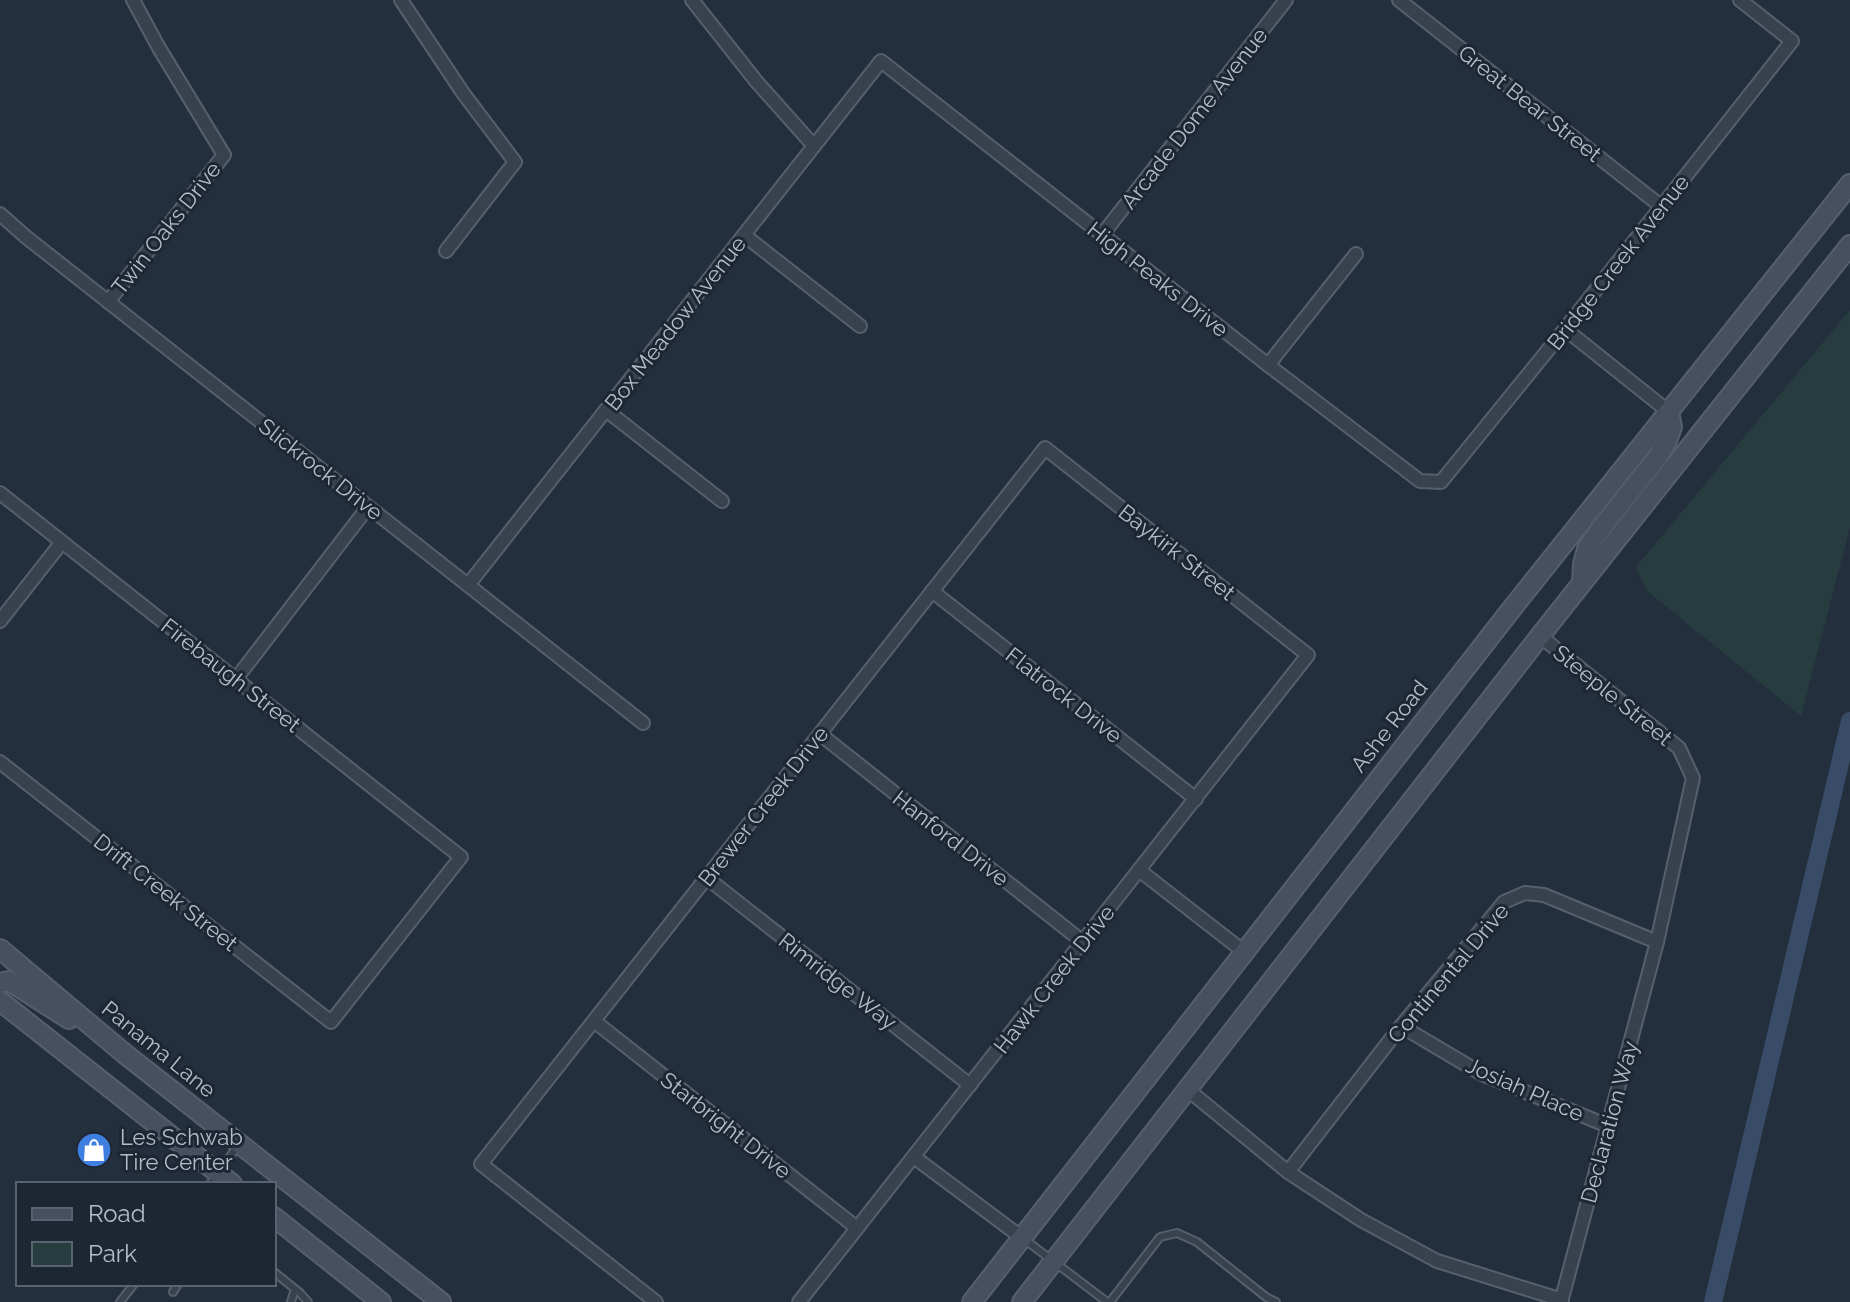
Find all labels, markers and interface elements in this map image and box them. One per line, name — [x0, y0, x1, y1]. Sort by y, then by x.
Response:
street label: Arcade Dome Avenue — [1115, 22, 1273, 214]
street label: Great Bear Street — [1453, 39, 1607, 167]
street label: Twin Oaks Drive — [106, 156, 226, 300]
street label: Bridge Creek Avenue — [1542, 169, 1694, 355]
street label: High Peaks Drive — [1082, 216, 1234, 342]
street label: Box Meadow Avenue — [599, 231, 751, 415]
street label: Slickrock Drive — [254, 413, 388, 526]
street label: Baykirk Street — [1114, 498, 1241, 606]
street label: Firebaugh Street — [156, 613, 306, 738]
street label: Steeple Street — [1548, 639, 1678, 751]
street label: Flatrock Drive — [1001, 642, 1127, 749]
street label: Ashe Road — [1345, 675, 1433, 777]
street label: Brewer Creek Drive — [692, 721, 834, 891]
street label: Hanford Drive — [888, 785, 1014, 891]
street label: Drift Creek Street — [89, 828, 243, 957]
street label: Continental Drive — [1382, 898, 1514, 1048]
street label: Hawk Creek Drive — [988, 900, 1120, 1058]
street label: Rimridge Way — [774, 927, 902, 1035]
street label: Panama Lane — [97, 995, 221, 1103]
street label: Declaration Way — [1575, 1038, 1643, 1206]
street label: Josiah Place — [1462, 1052, 1588, 1127]
street label: Starbright Drive — [656, 1066, 796, 1184]
place label: Les Schwab Tire Center — [120, 1124, 243, 1175]
shop icon: Les Schwab Tire Center — [75, 1131, 113, 1169]
legend — [16, 1182, 276, 1286]
text: Road — [88, 1199, 146, 1228]
text: Park — [88, 1239, 137, 1268]

